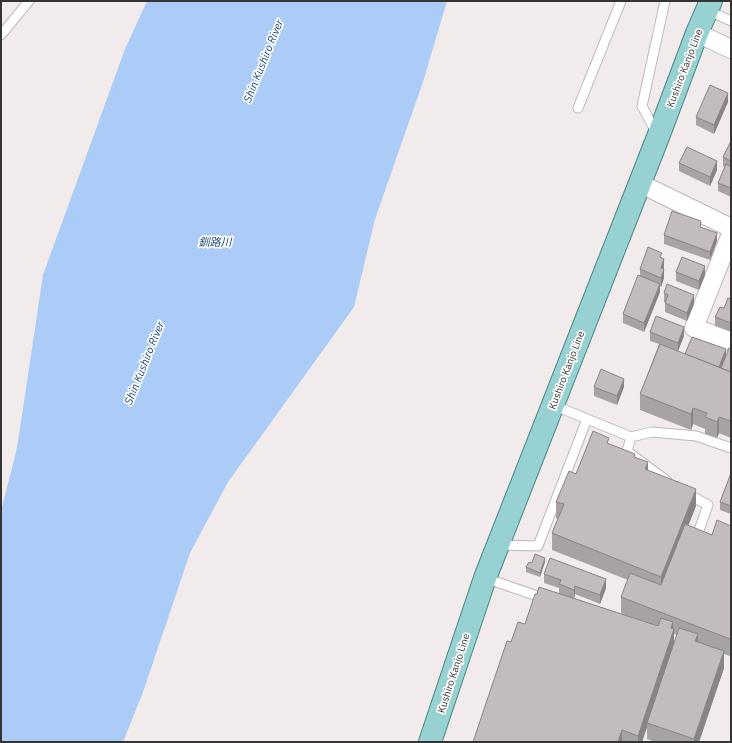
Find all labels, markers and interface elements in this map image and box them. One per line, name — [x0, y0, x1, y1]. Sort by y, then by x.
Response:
water label: Shin Kushiro River — [240, 16, 286, 105]
street label: Kushiro Kanjo Line — [664, 27, 706, 109]
water label: 釧路川 — [199, 235, 232, 249]
water label: Shin Kushiro River — [121, 318, 167, 407]
street label: Kushiro Kanjo Line — [546, 329, 588, 411]
street label: Kushiro Kanjo Line — [434, 631, 473, 715]

